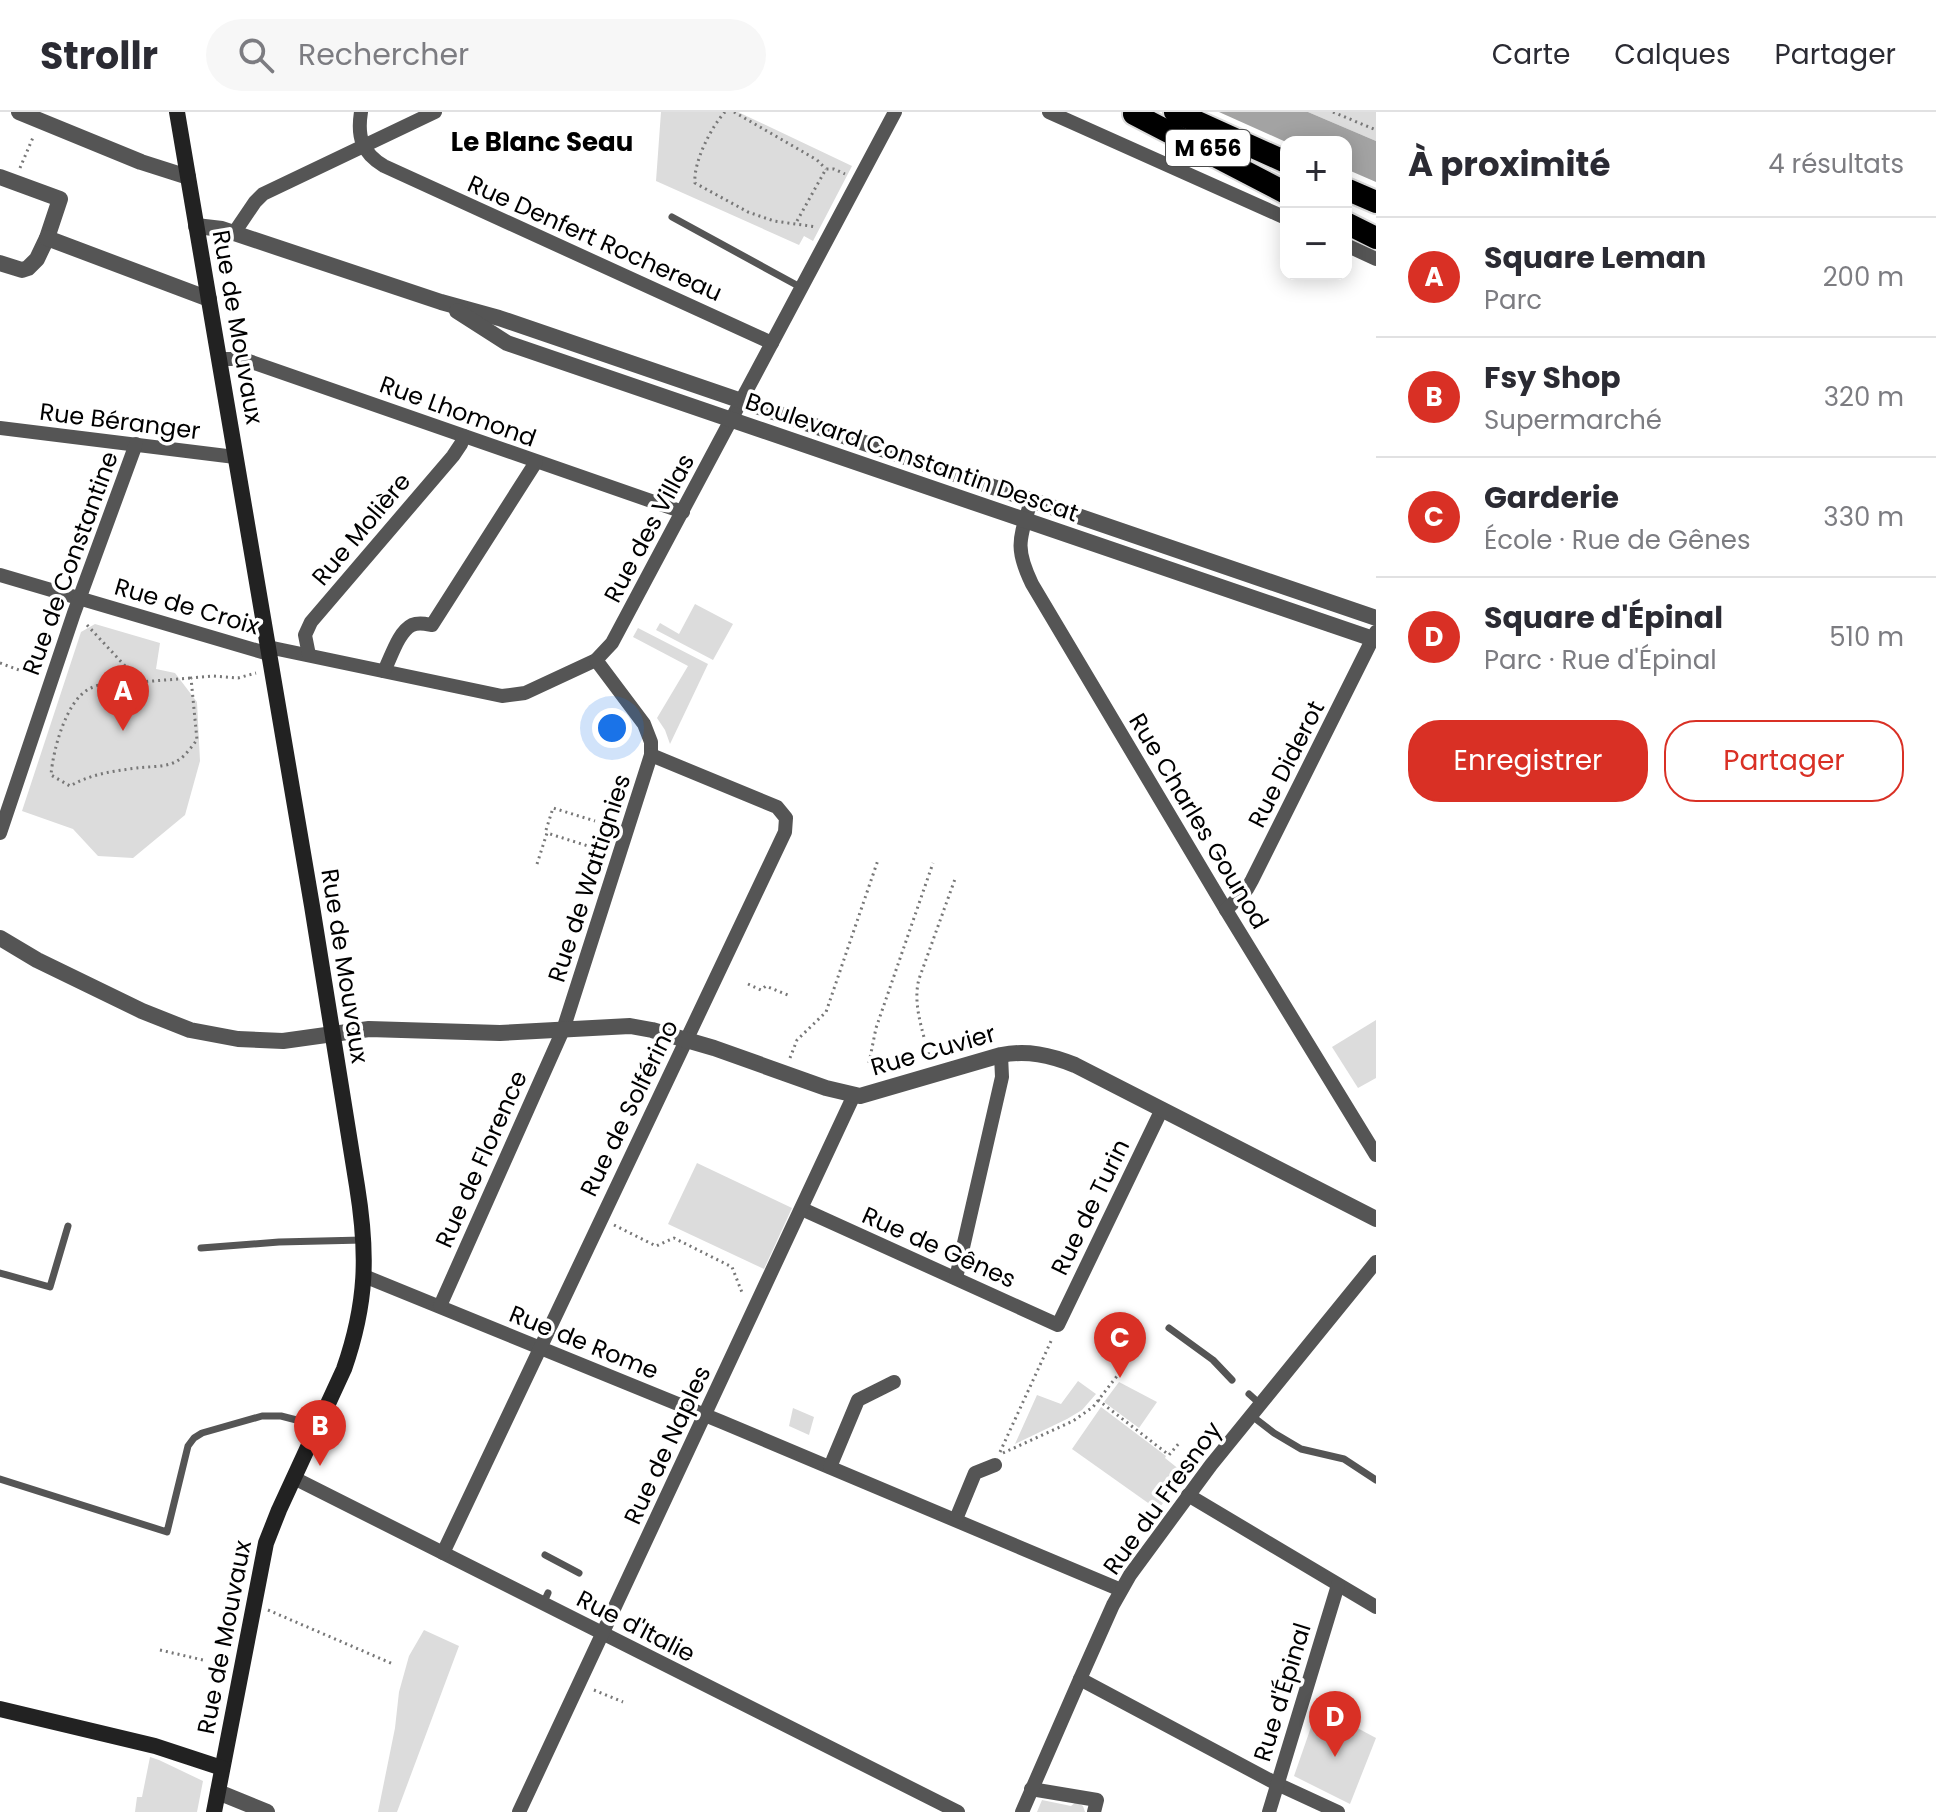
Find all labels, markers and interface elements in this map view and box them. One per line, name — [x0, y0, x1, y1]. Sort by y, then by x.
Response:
search box — [206, 19, 766, 91]
text: Strollr — [40, 29, 158, 82]
icon: search — [234, 33, 278, 77]
text: Rechercher — [298, 33, 469, 76]
text: Carte — [1492, 35, 1570, 74]
text: Calques — [1614, 35, 1731, 74]
text: Partager — [1775, 35, 1896, 74]
district label: Le Blanc Seau — [451, 124, 633, 160]
road number: M 656 — [1166, 130, 1250, 166]
map controls — [1280, 136, 1352, 280]
button: + — [1280, 136, 1352, 208]
text: À proximité — [1408, 140, 1610, 188]
text: 4 résultats — [1768, 146, 1904, 182]
street label: Rue Denfert Rochereau — [462, 167, 728, 309]
button: − — [1280, 208, 1352, 280]
street label: Rue de Mouvaux — [205, 227, 271, 427]
text: Square Leman — [1484, 236, 1706, 279]
text: A — [1424, 259, 1444, 295]
text: 200 m — [1823, 259, 1904, 295]
text: Parc — [1484, 282, 1542, 318]
text: Fsy Shop — [1484, 356, 1621, 399]
street label: Rue Lhomond — [375, 367, 541, 455]
text: B — [1425, 379, 1443, 415]
text: 320 m — [1824, 379, 1904, 415]
street label: Boulevard Constantin Descat — [741, 384, 1083, 530]
street label: Rue Béranger — [38, 395, 202, 447]
text: Supermarché — [1484, 402, 1662, 438]
street label: Rue de Constantine — [14, 447, 126, 679]
street label: Rue des Villas — [596, 448, 702, 608]
street label: Rue Molière — [304, 466, 418, 592]
text: Garderie — [1484, 476, 1619, 519]
text: C — [1424, 499, 1444, 535]
text: 330 m — [1823, 499, 1904, 535]
text: École · Rue de Gênes — [1484, 522, 1751, 558]
street label: Rue de Croix — [111, 570, 264, 643]
text: Square d'Épinal — [1484, 596, 1723, 639]
text: D — [1425, 619, 1443, 655]
text: 510 m — [1829, 619, 1904, 655]
text: Parc · Rue d'Épinal — [1484, 642, 1717, 678]
pin: A — [97, 665, 149, 731]
street label: Rue Diderot — [1240, 695, 1332, 833]
street label: Rue Charles Gounod — [1121, 707, 1277, 935]
your location — [592, 708, 632, 748]
button: Enregistrer — [1408, 720, 1648, 802]
button: Partager — [1664, 720, 1904, 802]
street label: Rue de Wattignies — [540, 770, 638, 986]
street label: Rue de Mouvaux — [313, 866, 377, 1066]
street label: Rue de Solférino — [572, 1014, 686, 1202]
street label: Rue Cuvier — [867, 1016, 999, 1084]
street label: Rue de Florence — [427, 1065, 535, 1253]
street label: Rue de Turin — [1043, 1134, 1137, 1280]
street label: Rue de Gênes — [857, 1198, 1021, 1296]
street label: Rue de Rome — [504, 1297, 664, 1387]
pin: C — [1094, 1312, 1146, 1378]
street label: Rue de Naples — [616, 1360, 718, 1530]
pin: B — [294, 1400, 346, 1466]
street label: Rue du Fresnoy — [1095, 1414, 1229, 1581]
street label: Rue de Mouvaux — [189, 1537, 259, 1737]
street label: Rue d'Italie — [571, 1582, 701, 1670]
street label: Rue d'Épinal — [1245, 1619, 1319, 1765]
pin: D — [1309, 1691, 1361, 1757]

